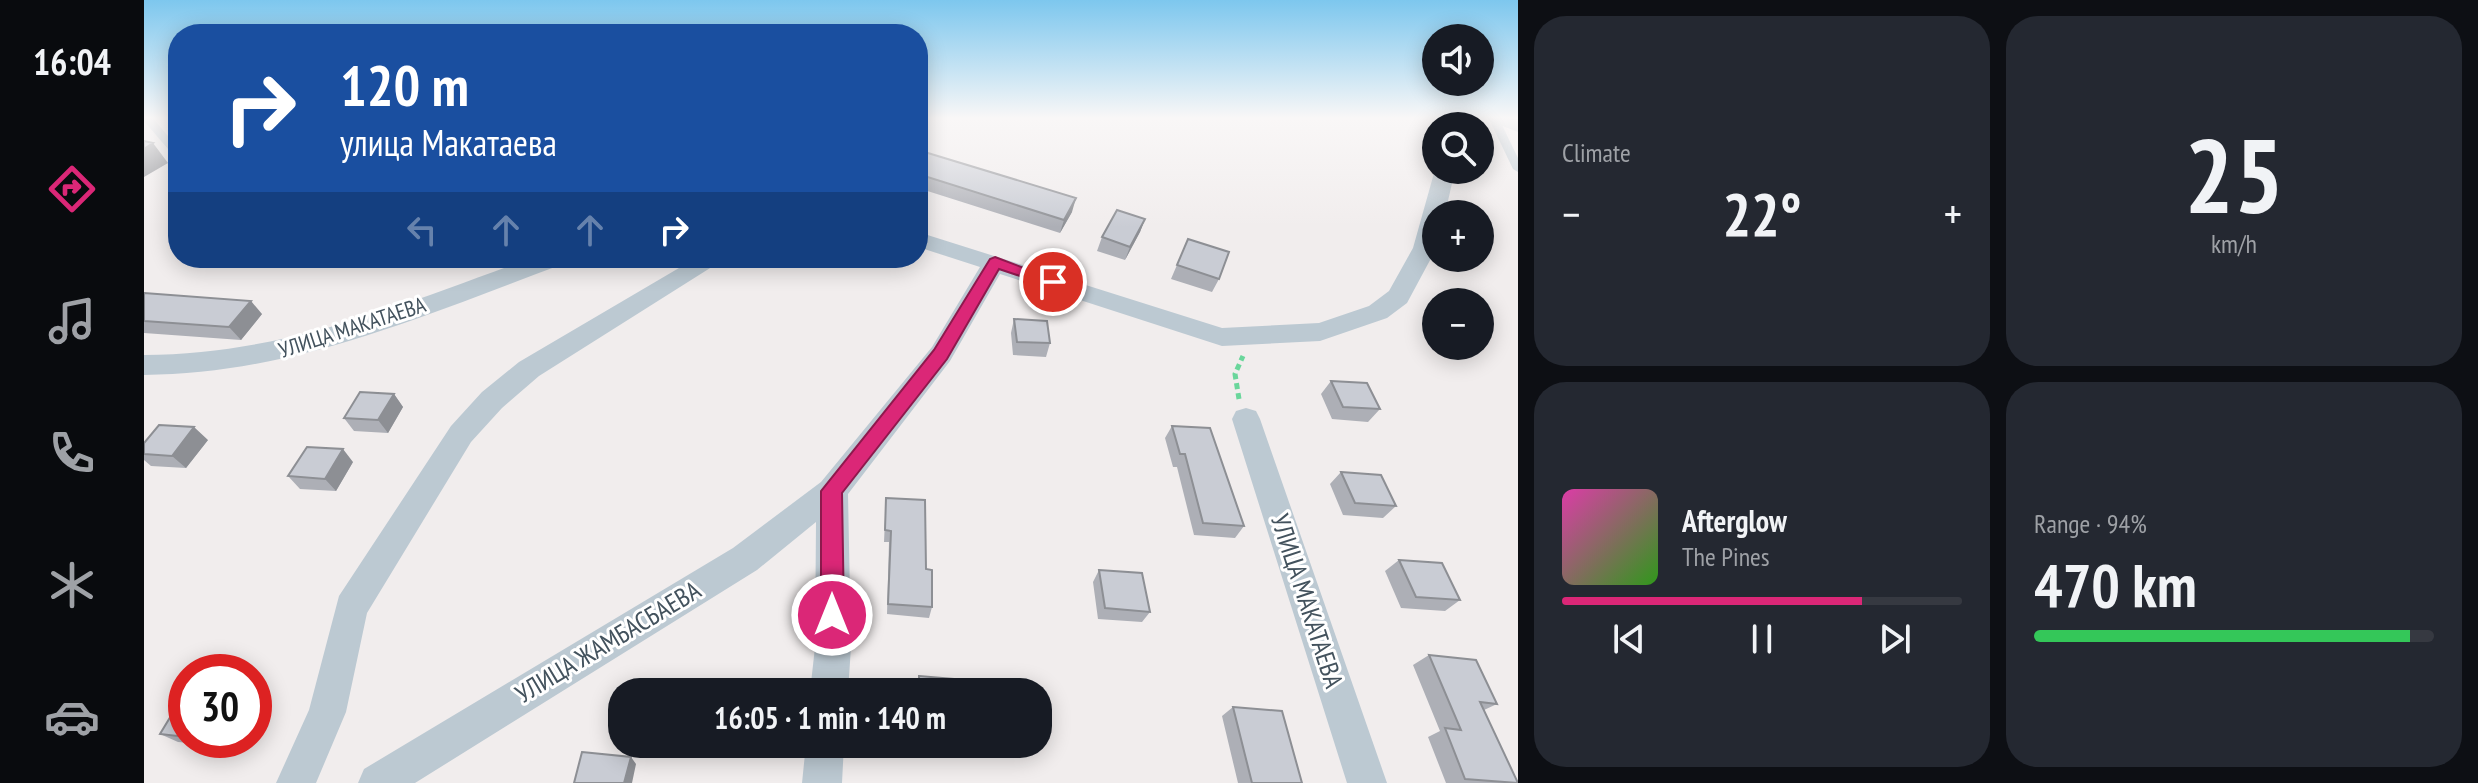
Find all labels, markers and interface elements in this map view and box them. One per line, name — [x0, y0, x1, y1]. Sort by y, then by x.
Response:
map controls — [1422, 24, 1494, 360]
button: sound — [1422, 24, 1494, 96]
text: 16:04 — [33, 38, 111, 85]
text: 120 m — [340, 49, 469, 121]
icon: right — [208, 56, 312, 160]
text: 25 — [2184, 107, 2284, 242]
button: search — [1422, 112, 1494, 184]
text: улица Макатаева — [340, 119, 557, 166]
text: Climate — [1562, 136, 1631, 169]
icon: directions — [44, 161, 100, 217]
text: 22° — [1722, 175, 1802, 253]
text: − — [1562, 185, 1580, 242]
text: + — [1944, 185, 1962, 242]
button: + — [1422, 200, 1494, 272]
icon: left — [400, 208, 444, 252]
icon: ahead — [484, 208, 528, 252]
icon: ahead — [568, 208, 612, 252]
icon: right — [652, 208, 696, 252]
text: km/h — [2211, 227, 2257, 260]
pin — [1019, 248, 1087, 316]
icon: arrive — [1031, 260, 1075, 304]
button: − — [1422, 288, 1494, 360]
street label: УЛИЦА МАКАТАЕВА — [275, 290, 430, 364]
icon: music — [44, 293, 100, 349]
icon: phone — [44, 425, 100, 481]
text: Afterglow — [1682, 501, 1787, 540]
text: Range · 94% — [2034, 507, 2147, 540]
street label: УЛИЦА МАКАТАЕВА — [1264, 510, 1351, 693]
text: The Pines — [1682, 540, 1770, 573]
text: 470 km — [2034, 546, 2197, 624]
icon: climate — [44, 557, 100, 613]
street label: УЛИЦА ЖАМБАСБАЕВА — [509, 573, 707, 710]
position arrow — [790, 573, 874, 657]
icon: previous — [1607, 617, 1651, 661]
icon: pause — [1740, 617, 1784, 661]
icon: next — [1873, 617, 1917, 661]
speed limit sign: 30 — [168, 654, 272, 758]
icon: car — [44, 689, 100, 745]
text: 16:05 · 1 min · 140 m — [714, 698, 946, 737]

